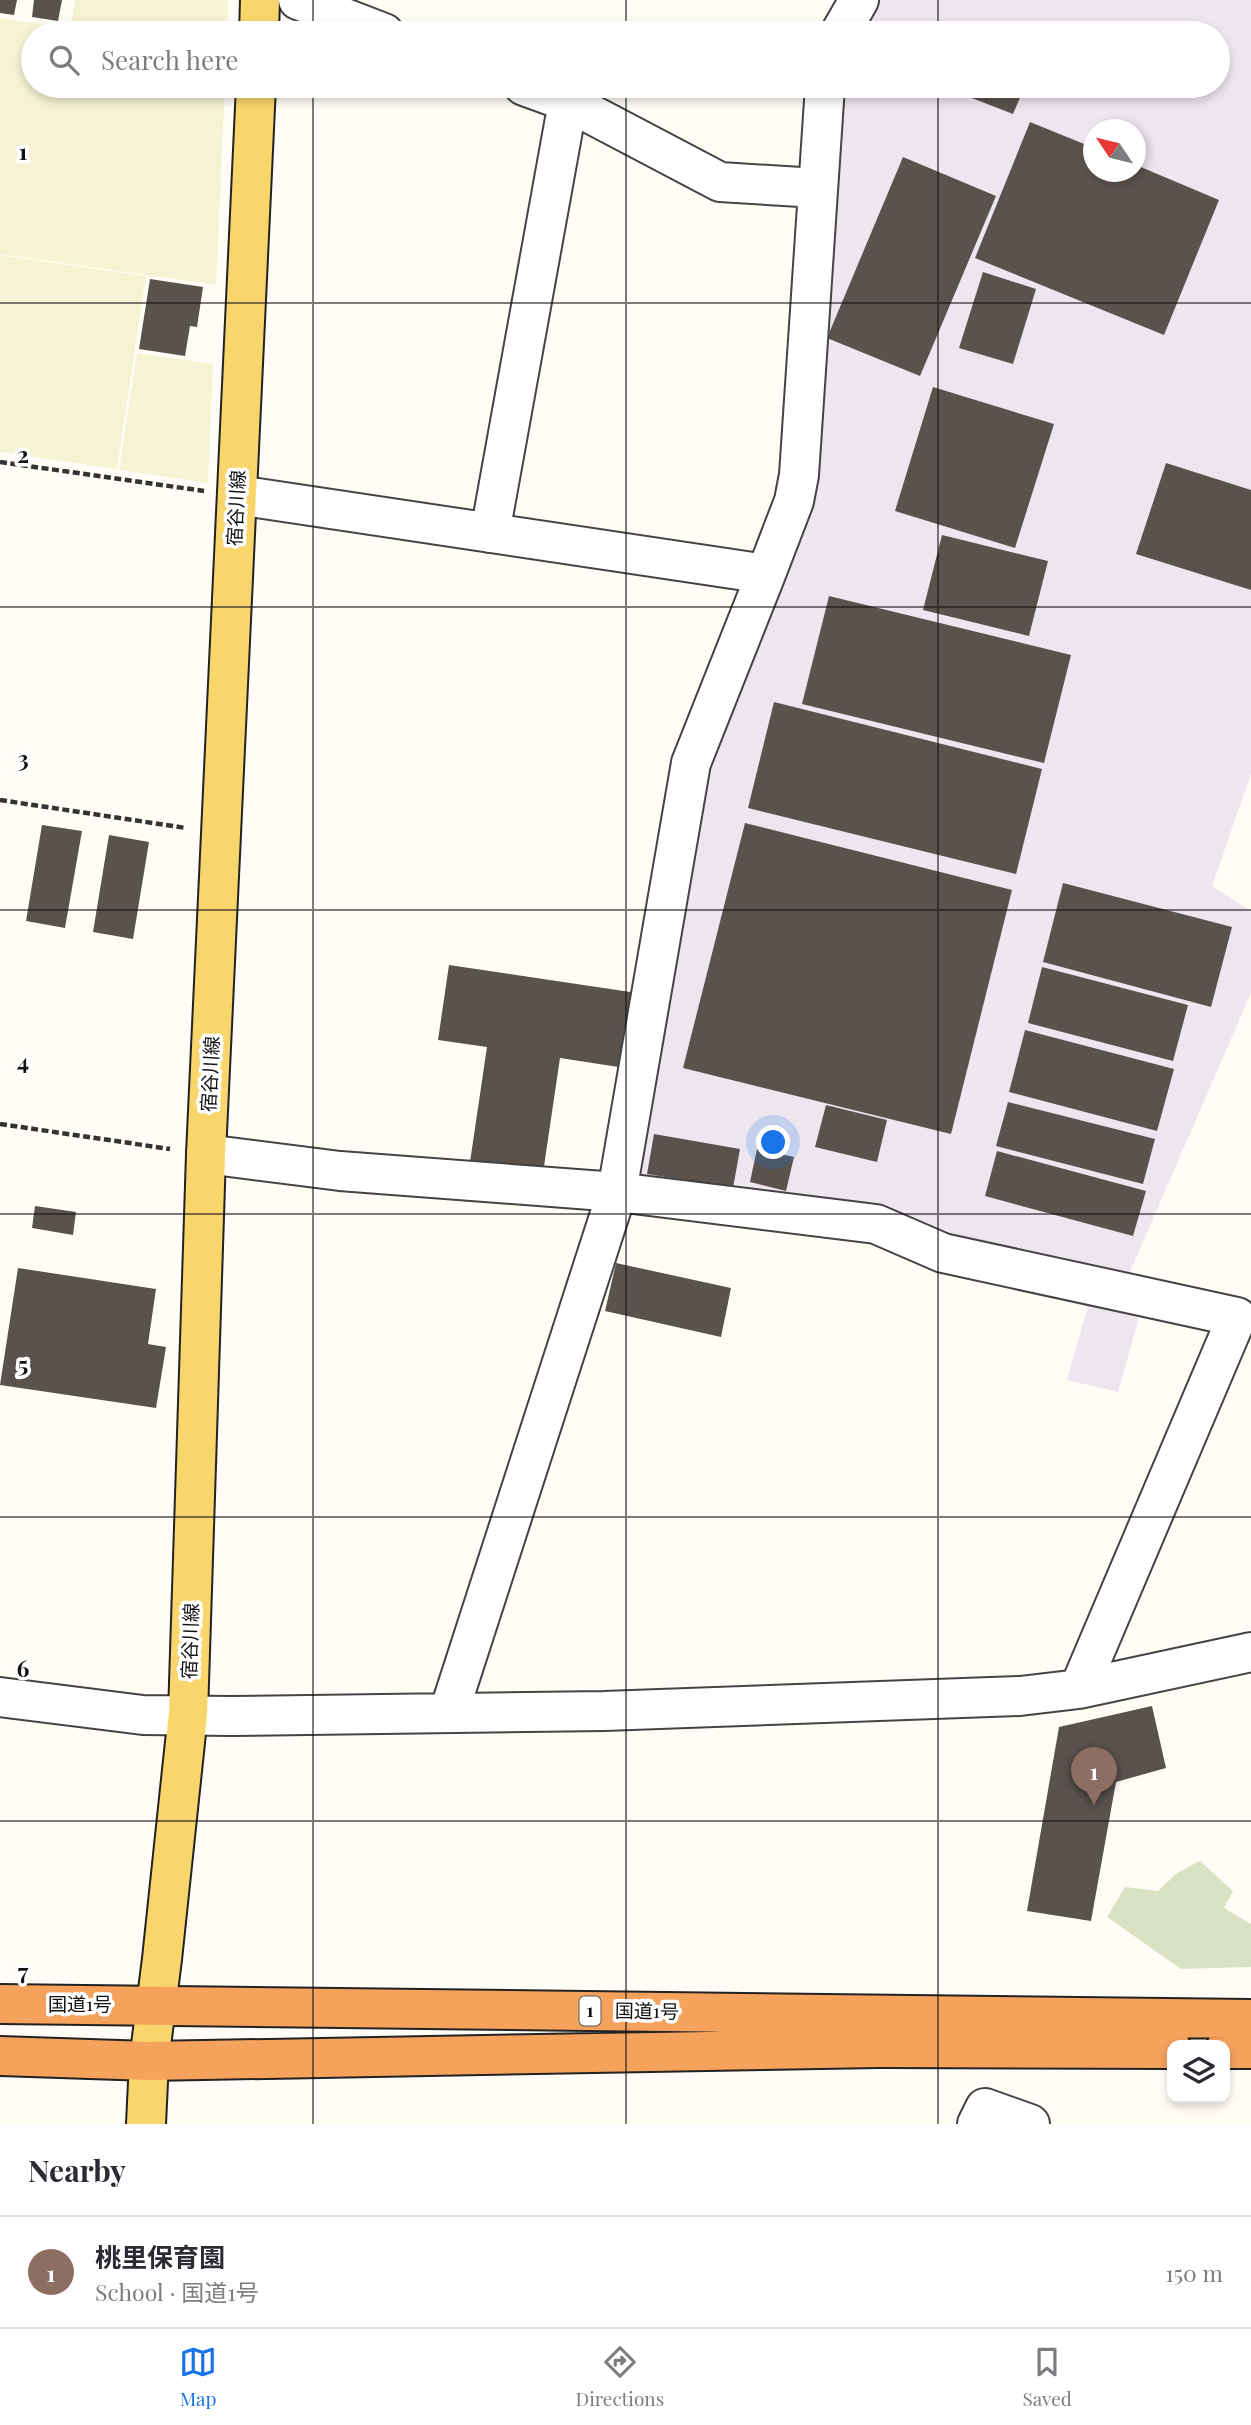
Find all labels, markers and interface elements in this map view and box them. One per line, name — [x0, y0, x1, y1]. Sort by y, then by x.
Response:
search box — [21, 21, 1230, 98]
icon: search — [45, 41, 83, 79]
text: Search here — [101, 42, 238, 77]
north arrow — [1083, 119, 1146, 182]
text: 1 — [19, 135, 28, 166]
text: 2 — [17, 438, 29, 469]
street label: 宿谷川線 — [220, 469, 250, 547]
text: 3 — [17, 742, 29, 773]
street label: 宿谷川線 — [194, 1035, 224, 1113]
text: 4 — [17, 1045, 29, 1076]
your location — [756, 1125, 790, 1159]
text: 5 — [18, 1348, 28, 1379]
street label: 宿谷川線 — [175, 1603, 203, 1679]
text: 6 — [17, 1652, 30, 1683]
pin: 1 — [1071, 1747, 1117, 1805]
text: 7 — [18, 1955, 29, 1986]
street label: 国道1号 — [48, 1990, 112, 2016]
road number: 1 — [580, 1996, 600, 2025]
street label: 国道1号 — [615, 1996, 679, 2024]
map controls — [1167, 2040, 1230, 2103]
button: layers — [1167, 2040, 1230, 2103]
text: Nearby — [28, 2150, 126, 2190]
text: 桃里保育園 — [95, 2239, 225, 2274]
text: 1 — [47, 2257, 55, 2288]
text: 150 m — [1165, 2257, 1223, 2288]
text: School · 国道1号 — [95, 2276, 259, 2307]
tab: Map — [179, 2343, 217, 2411]
tab: Directions — [575, 2343, 664, 2411]
tab: Saved — [1022, 2343, 1072, 2411]

